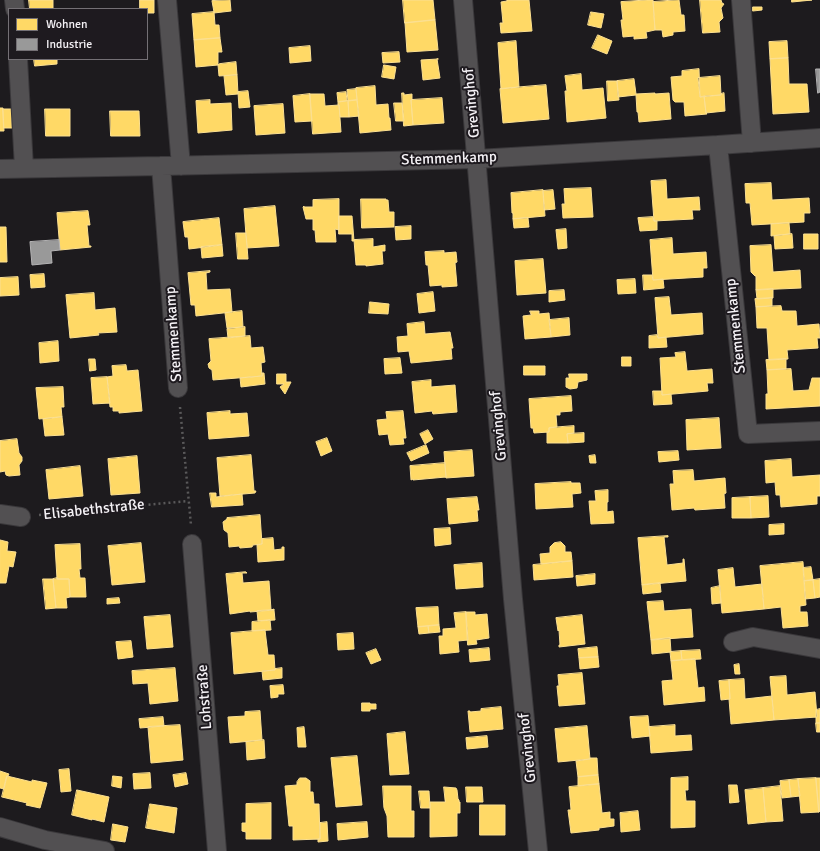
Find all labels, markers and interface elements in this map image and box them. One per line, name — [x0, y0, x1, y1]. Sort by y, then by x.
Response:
legend — [8, 8, 148, 60]
text: Wohnen — [46, 17, 88, 32]
text: Industrie — [46, 37, 92, 52]
street label: Grevinghof — [460, 67, 484, 139]
street label: Stemmenkamp — [401, 148, 497, 170]
street label: Stemmenkamp — [722, 278, 750, 374]
street label: Stemmenkamp — [162, 286, 186, 382]
street label: Grevinghof — [487, 390, 511, 462]
street label: Elisabethstraße — [43, 496, 145, 524]
street label: Lohstraße — [194, 664, 216, 730]
street label: Grevinghof — [515, 712, 541, 784]

